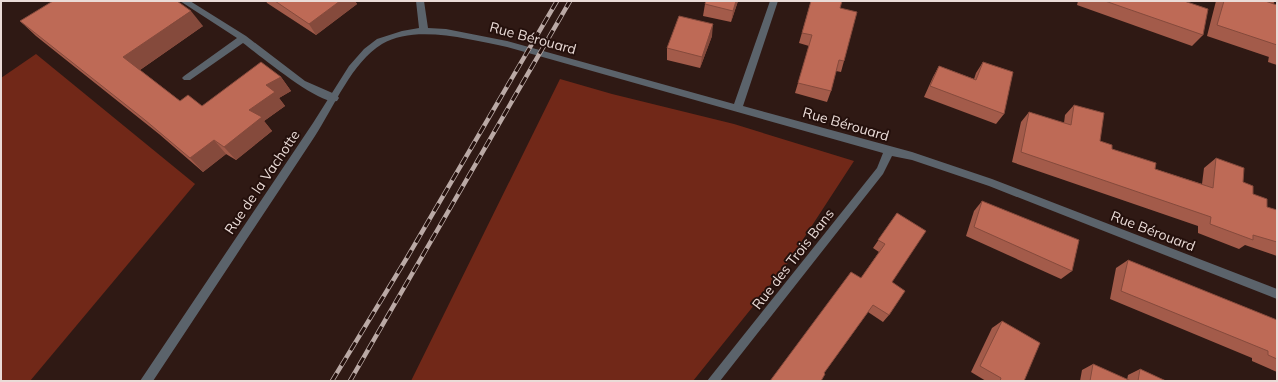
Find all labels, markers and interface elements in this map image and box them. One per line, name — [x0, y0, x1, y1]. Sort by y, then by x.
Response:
street label: Rue Bérouard — [488, 18, 578, 58]
street label: Rue Bérouard — [801, 103, 891, 145]
street label: Rue de la Vachotte — [221, 127, 303, 237]
street label: Rue des Trois Bans — [748, 205, 838, 313]
street label: Rue Bérouard — [1108, 207, 1198, 255]

